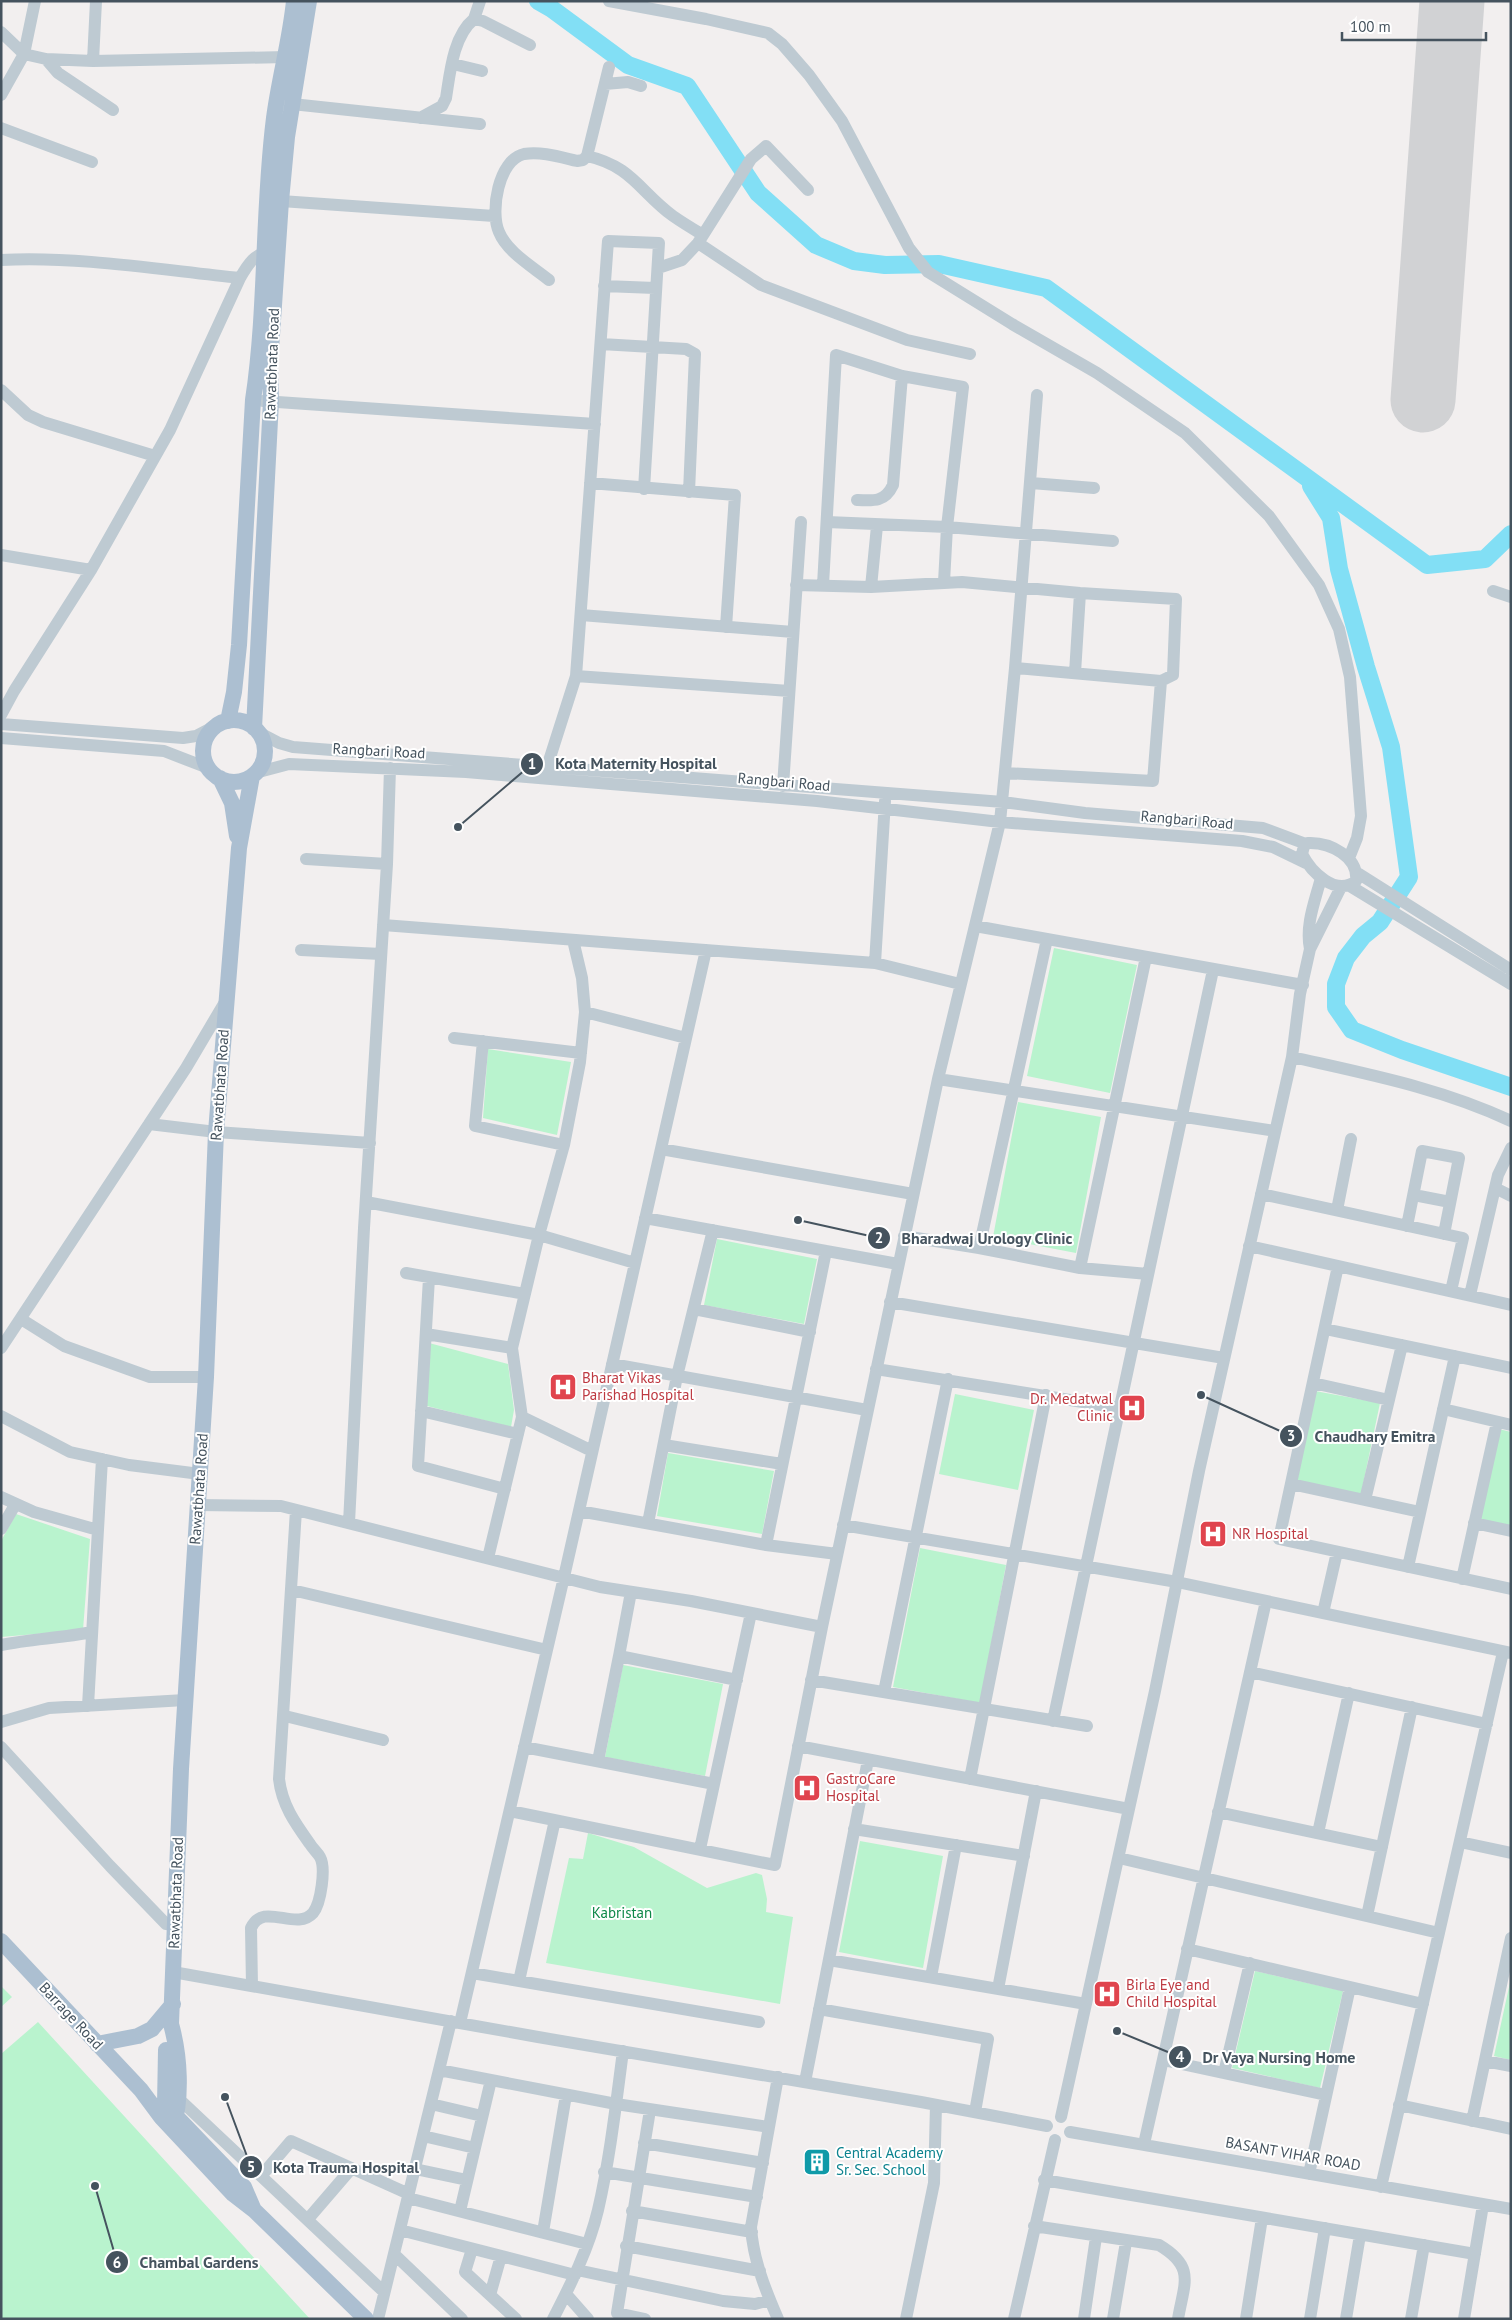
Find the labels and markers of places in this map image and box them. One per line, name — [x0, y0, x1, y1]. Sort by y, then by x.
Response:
callout: Kota Maternity Hospital — [519, 748, 727, 779]
callout: Bharadwaj Urology Clinic — [866, 1223, 1083, 1254]
place label: Bharat Vikas Parishad Hospital — [582, 1368, 695, 1404]
hospital icon: Bharat Vikas Parishad Hospital — [548, 1372, 578, 1402]
place label: Dr. Medatwal Clinic — [1030, 1389, 1114, 1425]
hospital icon: Dr. Medatwal Clinic — [1117, 1393, 1147, 1423]
callout: Chaudhary Emitra — [1279, 1421, 1445, 1452]
hospital icon: NR Hospital — [1198, 1519, 1228, 1549]
place label: NR Hospital — [1232, 1524, 1309, 1543]
place label: GastroCare Hospital — [826, 1769, 896, 1805]
hospital icon: GastroCare Hospital — [792, 1773, 822, 1803]
place label: Birla Eye and Child Hospital — [1126, 1975, 1217, 2011]
hospital icon: Birla Eye and Child Hospital — [1092, 1979, 1122, 2009]
callout: Dr Vaya Nursing Home — [1167, 2041, 1366, 2072]
place label: Central Academy Sr. Sec. School — [836, 2143, 943, 2179]
building icon: Central Academy Sr. Sec. School — [802, 2147, 832, 2177]
callout: Kota Trauma Hospital — [238, 2152, 430, 2183]
callout: Chambal Gardens — [105, 2247, 269, 2278]

